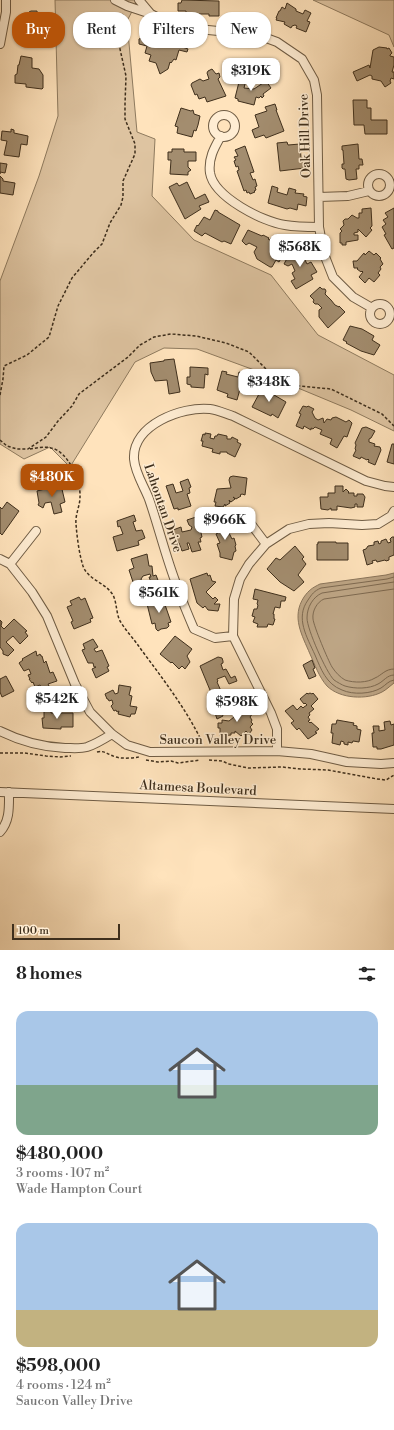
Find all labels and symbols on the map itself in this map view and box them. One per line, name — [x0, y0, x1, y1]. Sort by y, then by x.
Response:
pin: $319K — [223, 58, 279, 92]
street label: Oak Hill Drive — [296, 93, 314, 178]
pin: $568K — [272, 234, 328, 268]
pin: $348K — [241, 369, 297, 403]
street label: Lahontan Drive — [140, 461, 186, 555]
pin: $480K — [24, 464, 80, 498]
pin: $966K — [197, 507, 253, 541]
pin: $561K — [131, 580, 187, 614]
pin: $542K — [29, 686, 85, 720]
pin: $598K — [209, 689, 265, 723]
street label: Saucon Valley Drive — [160, 732, 277, 748]
street label: Altamesa Boulevard — [138, 777, 258, 799]
scale bar — [12, 922, 120, 941]

